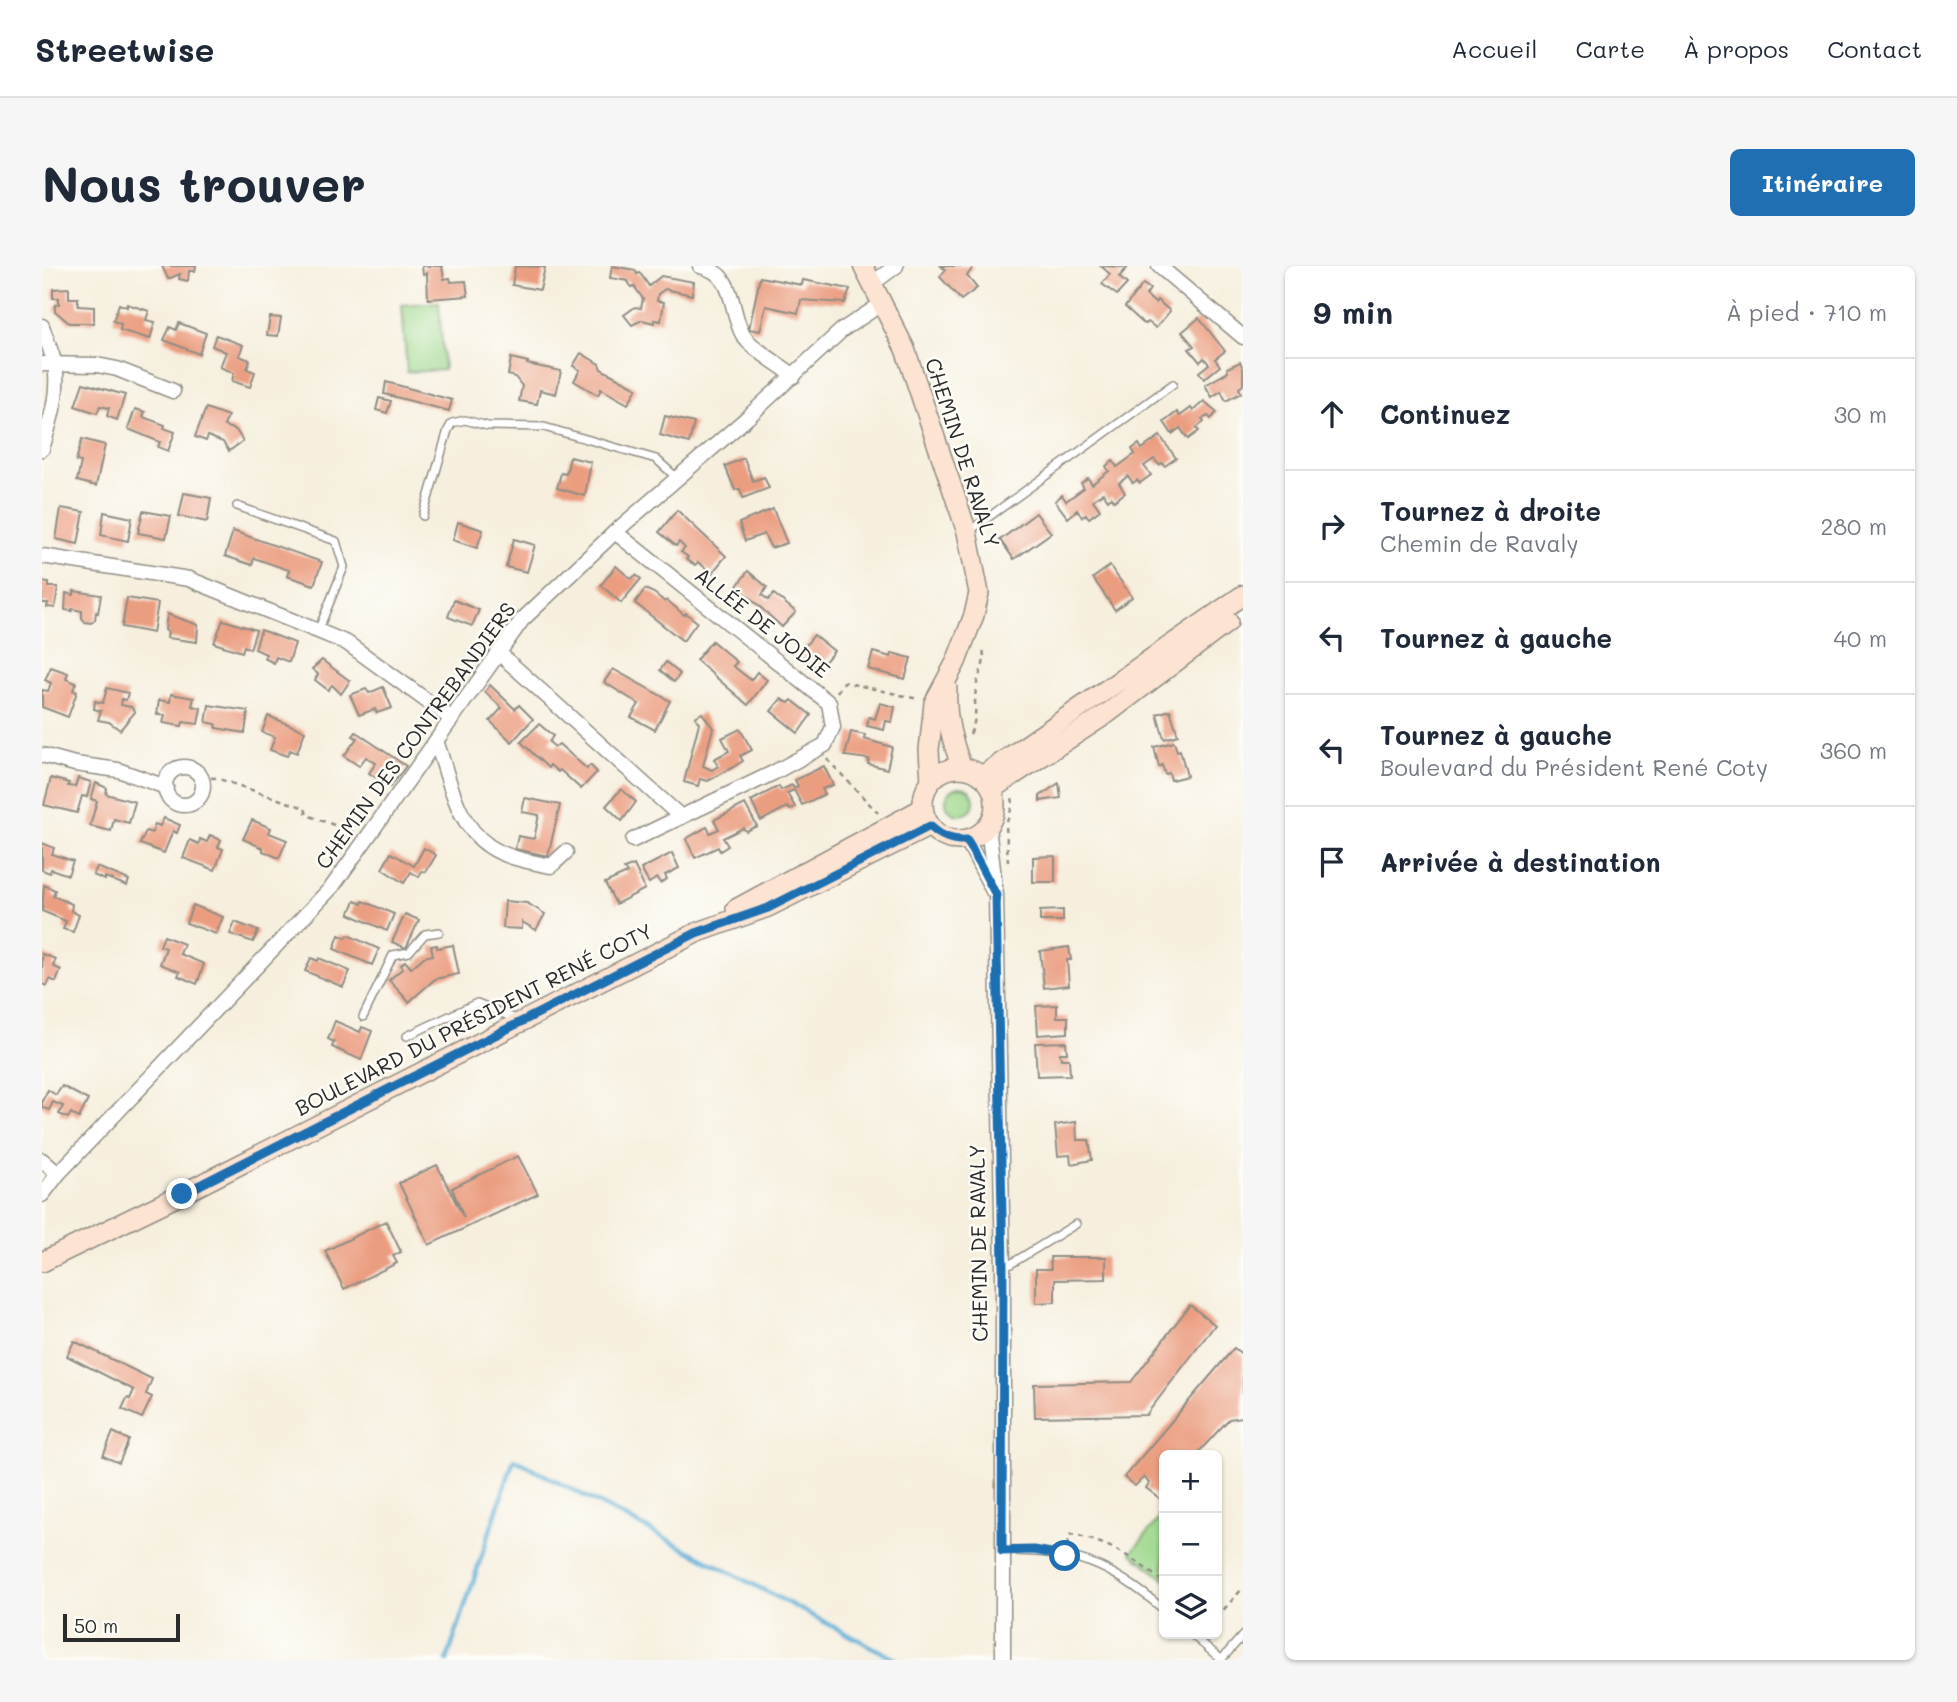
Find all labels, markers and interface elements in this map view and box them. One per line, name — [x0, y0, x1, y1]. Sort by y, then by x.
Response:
text: Streetwise — [35, 27, 214, 70]
text: Accueil — [1451, 33, 1537, 64]
text: Carte — [1575, 33, 1645, 64]
text: À propos — [1683, 33, 1789, 64]
text: Contact — [1827, 33, 1922, 64]
button: Itinéraire — [1730, 149, 1915, 216]
text: Nous trouver — [42, 151, 366, 214]
text: 9 min — [1313, 292, 1393, 332]
text: À pied · 710 m — [1726, 297, 1887, 327]
street label: CHEMIN DE RAVALY — [920, 354, 1007, 551]
icon: ahead — [1313, 395, 1351, 433]
text: Continuez — [1380, 397, 1510, 431]
text: 30 m — [1834, 399, 1887, 429]
text: Tournez à droite — [1380, 494, 1601, 528]
icon: right — [1313, 507, 1351, 545]
text: 280 m — [1820, 511, 1887, 541]
text: Chemin de Ravaly — [1380, 528, 1579, 558]
street label: ALLÉE DE JODIE — [690, 561, 836, 683]
street label: CHEMIN DES CONTREBANDIERS — [309, 596, 521, 874]
icon: left — [1313, 619, 1351, 657]
text: Tournez à gauche — [1380, 621, 1612, 655]
text: 40 m — [1834, 623, 1887, 653]
text: Tournez à gauche — [1380, 718, 1612, 752]
icon: left — [1313, 731, 1351, 769]
text: 360 m — [1820, 735, 1887, 765]
text: Boulevard du Président René Coty — [1380, 752, 1768, 782]
icon: arrive — [1313, 843, 1351, 881]
text: Arrivée à destination — [1380, 845, 1660, 879]
street label: BOULEVARD DU PRÉSIDENT RENÉ COTY — [290, 916, 657, 1121]
street label: CHEMIN DE RAVALY — [962, 1144, 993, 1342]
route end — [166, 1178, 197, 1209]
map controls — [1159, 1450, 1222, 1639]
button: + — [1159, 1450, 1222, 1513]
button: − — [1159, 1513, 1222, 1576]
route start — [1049, 1540, 1080, 1571]
button: layers — [1159, 1576, 1222, 1639]
scale bar — [63, 1611, 180, 1643]
text: 50 m — [74, 1613, 118, 1638]

